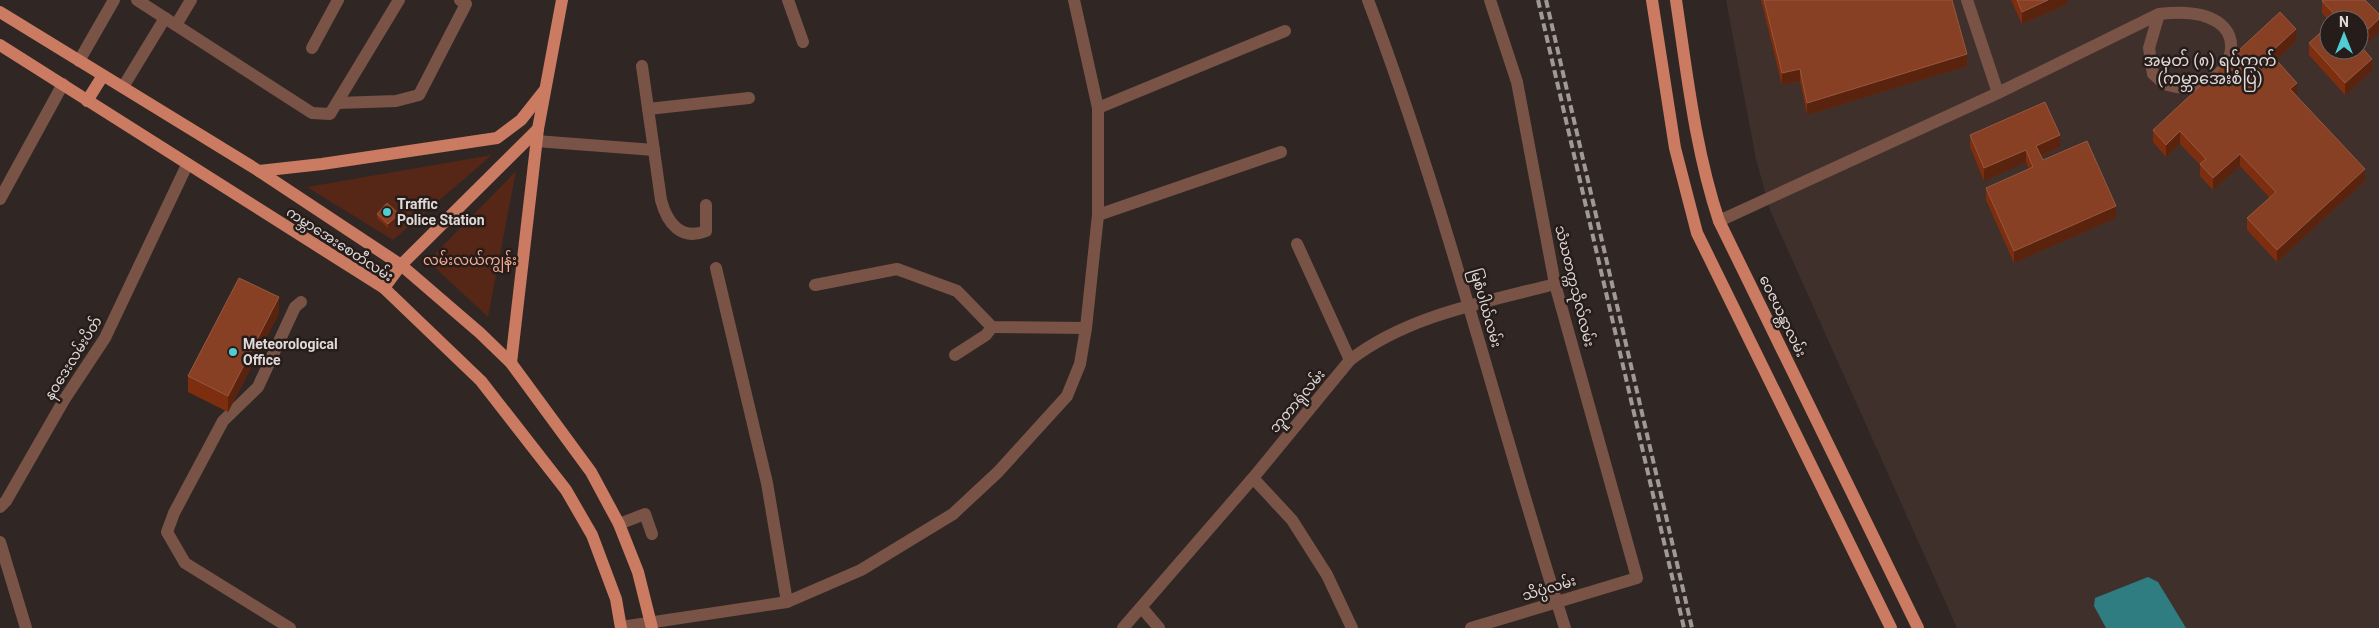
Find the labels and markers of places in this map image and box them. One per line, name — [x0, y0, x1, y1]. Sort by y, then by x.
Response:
place label: Traffic Police Station — [397, 196, 485, 228]
marker: Traffic Police Station — [381, 206, 393, 218]
place label: Meteorological Office — [243, 336, 338, 368]
marker: Meteorological Office — [227, 346, 239, 358]

